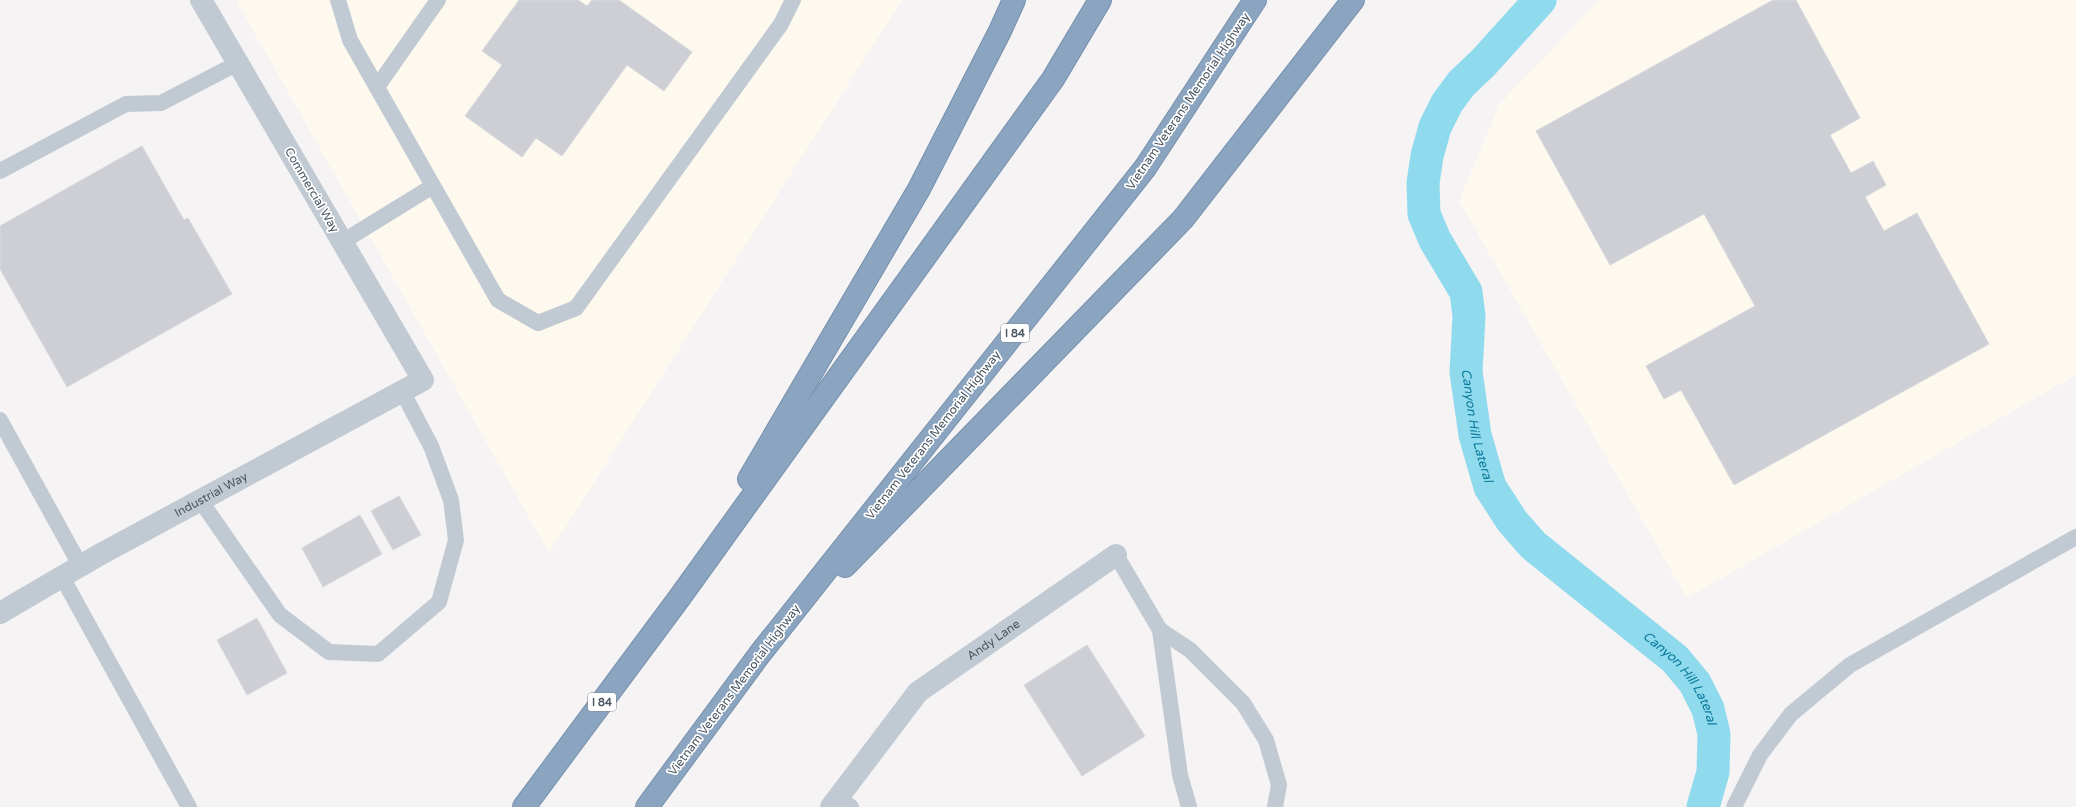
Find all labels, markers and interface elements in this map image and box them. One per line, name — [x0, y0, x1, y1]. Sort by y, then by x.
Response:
street label: Vietnam Veterans Memorial Highway — [1123, 9, 1253, 192]
street label: Commercial Way — [282, 145, 342, 235]
road number: I 84 — [1001, 324, 1029, 342]
street label: Vietnam Veterans Memorial Highway — [863, 347, 1004, 522]
water label: Canyon Hill Lateral — [1458, 368, 1497, 486]
street label: Industrial Way — [172, 469, 250, 520]
street label: Vietnam Veterans Memorial Highway — [665, 601, 803, 778]
street label: Andy Lane — [964, 617, 1023, 663]
water label: Canyon Hill Lateral — [1639, 628, 1720, 728]
road number: I 84 — [588, 693, 616, 711]

